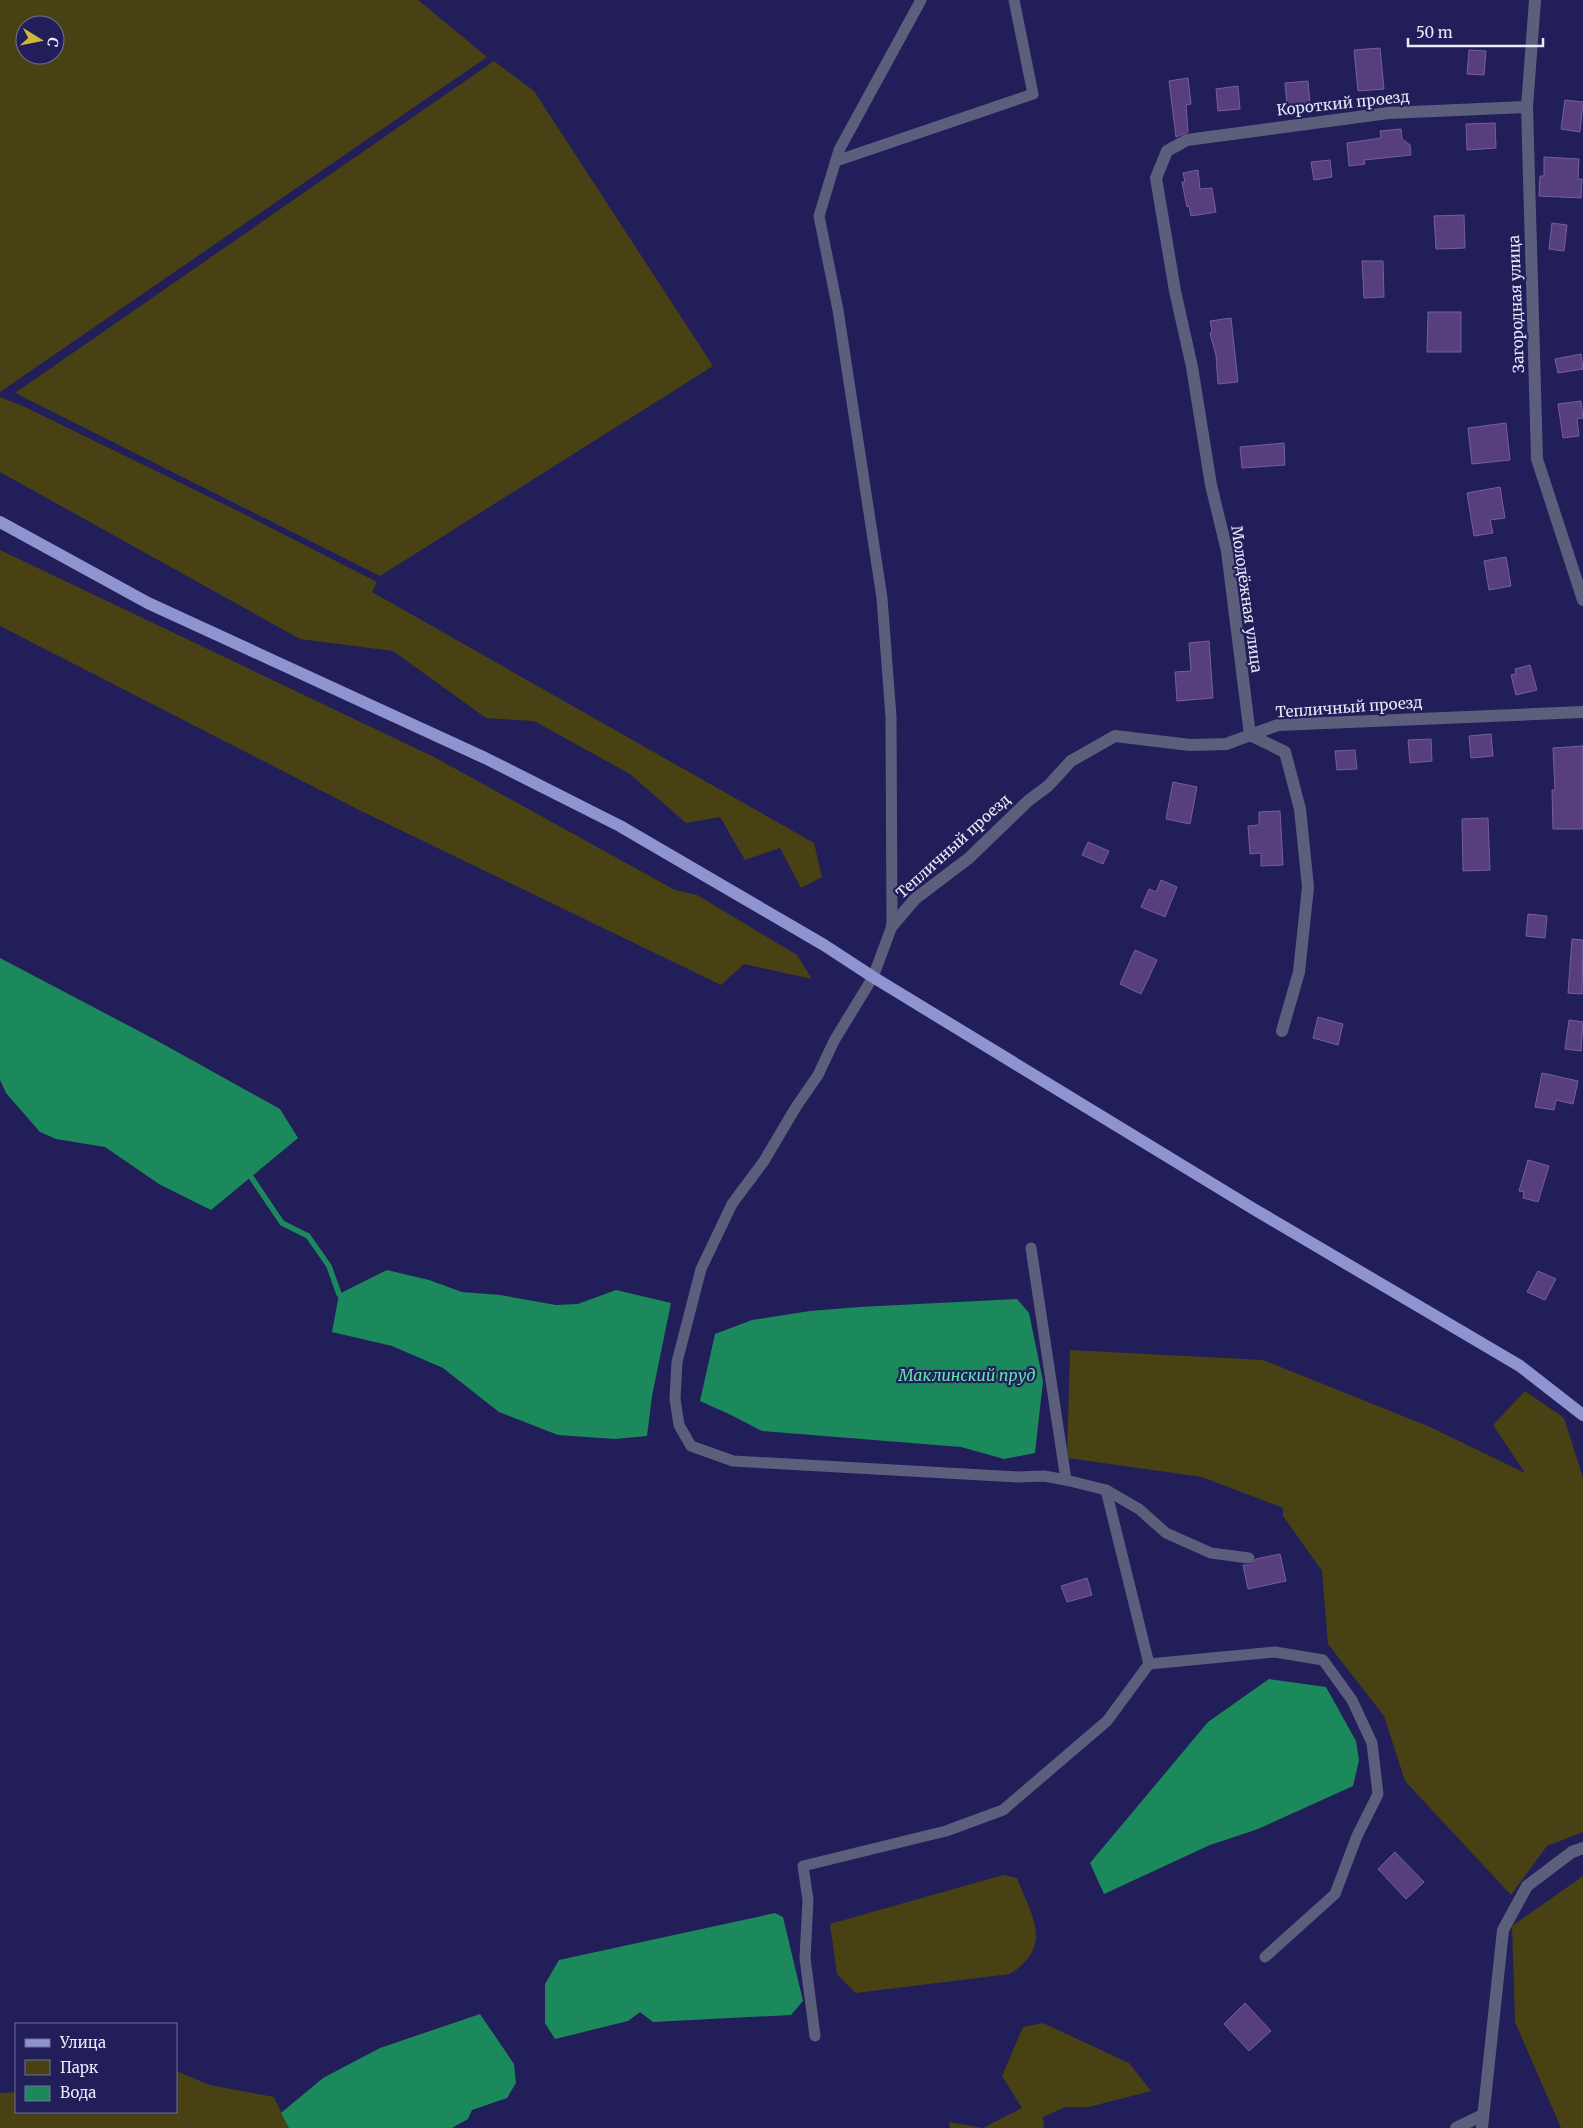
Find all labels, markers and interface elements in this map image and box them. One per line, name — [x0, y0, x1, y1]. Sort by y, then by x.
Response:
north arrow — [15, 15, 65, 65]
scale bar — [1408, 15, 1543, 47]
text: 50 m — [1416, 23, 1453, 42]
text: С — [43, 36, 62, 48]
street label: Короткий проезд — [1276, 87, 1410, 119]
street label: Загородная улица — [1504, 235, 1528, 373]
street label: Молодёжная улица — [1227, 524, 1267, 674]
street label: Тепличный проезд — [1275, 692, 1423, 722]
street label: Тепличный проезд — [892, 790, 1014, 902]
water label: Маклинский пруд — [898, 1365, 1035, 1385]
legend — [15, 2023, 178, 2113]
text: Улица — [59, 2033, 106, 2052]
text: Парк — [60, 2058, 99, 2077]
text: Вода — [60, 2083, 96, 2102]

